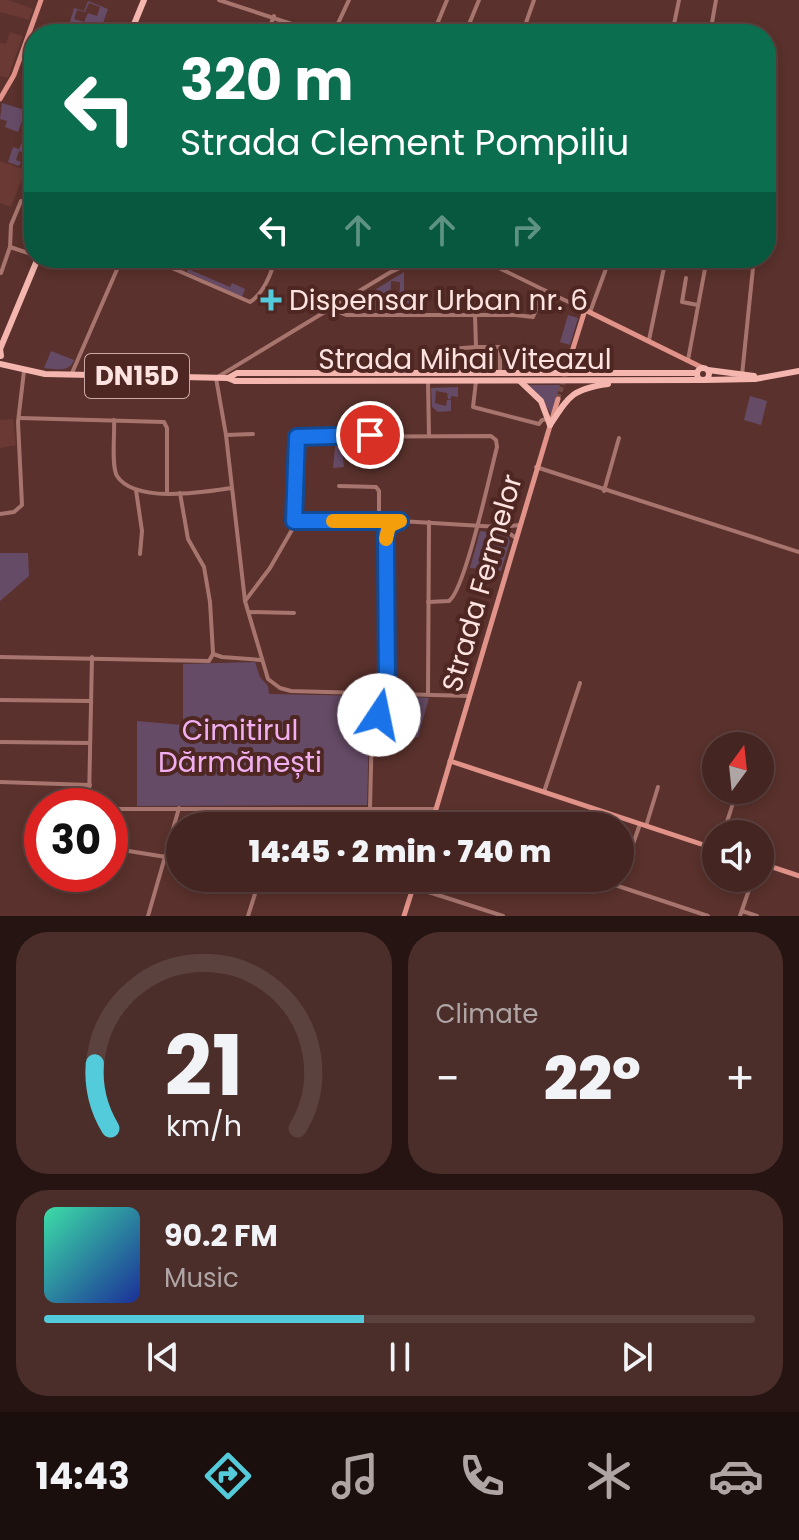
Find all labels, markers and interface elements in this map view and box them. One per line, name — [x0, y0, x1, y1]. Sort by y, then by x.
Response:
text: 320 m — [180, 41, 354, 120]
icon: left — [48, 56, 152, 160]
text: Strada Clement Pompiliu — [180, 117, 629, 168]
icon: left — [252, 208, 296, 252]
icon: ahead — [336, 208, 380, 252]
icon: ahead — [420, 208, 464, 252]
icon: right — [504, 208, 548, 252]
place label: Dispensar Urban nr. 6 — [289, 281, 588, 320]
marker: Dispensar Urban nr. 6 — [260, 289, 282, 311]
street label: Strada Mihai Viteazul — [318, 340, 612, 379]
road number: DN15D — [85, 354, 189, 398]
pin — [336, 401, 404, 469]
icon: arrive — [348, 413, 392, 457]
street label: Strada Fermelor — [432, 470, 532, 696]
position arrow — [337, 673, 421, 757]
park label: Cimitirul Dărmănești — [158, 711, 322, 782]
north arrow — [702, 732, 774, 804]
map controls — [702, 732, 774, 892]
speed limit sign: 30 — [24, 788, 128, 892]
button: sound — [702, 820, 774, 892]
text: 14:45 · 2 min · 740 m — [249, 830, 551, 873]
text: Climate — [436, 996, 538, 1032]
text: 21 — [164, 1008, 243, 1124]
text: 22° — [544, 1037, 641, 1121]
text: − — [436, 1048, 460, 1109]
text: + — [725, 1048, 755, 1109]
text: km/h — [166, 1106, 242, 1146]
text: 90.2 FM — [164, 1214, 278, 1257]
text: Music — [164, 1260, 239, 1296]
icon: previous — [141, 1335, 185, 1379]
icon: pause — [378, 1335, 422, 1379]
icon: next — [615, 1335, 659, 1379]
icon: directions — [200, 1448, 256, 1504]
icon: music — [327, 1448, 383, 1504]
icon: phone — [454, 1448, 510, 1504]
icon: climate — [581, 1448, 637, 1504]
icon: car — [708, 1448, 764, 1504]
text: 14:43 — [35, 1451, 130, 1502]

